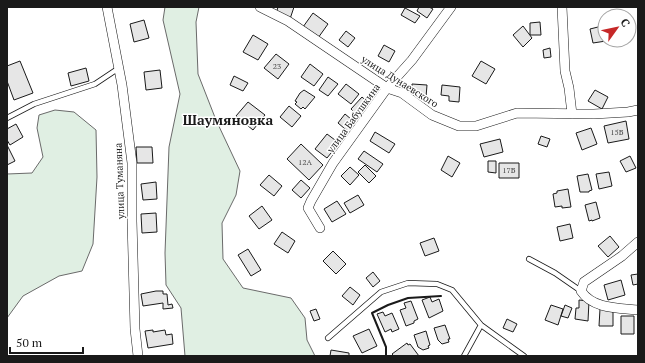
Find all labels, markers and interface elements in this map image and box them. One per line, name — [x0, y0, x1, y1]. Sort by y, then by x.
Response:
north arrow — [597, 8, 637, 48]
text: С — [618, 16, 633, 29]
street label: улица Дунаевского — [358, 52, 441, 111]
house number: 23 — [273, 61, 281, 71]
street label: улица Бабушкина — [323, 81, 383, 156]
district label: Шаумяновка — [183, 110, 273, 129]
house number: 15Б — [610, 127, 624, 137]
street label: улица Туманяна — [112, 143, 127, 220]
house number: 12А — [298, 157, 313, 167]
house number: 17Б — [502, 165, 516, 175]
scale bar — [10, 329, 83, 355]
text: 50 m — [16, 335, 43, 350]

